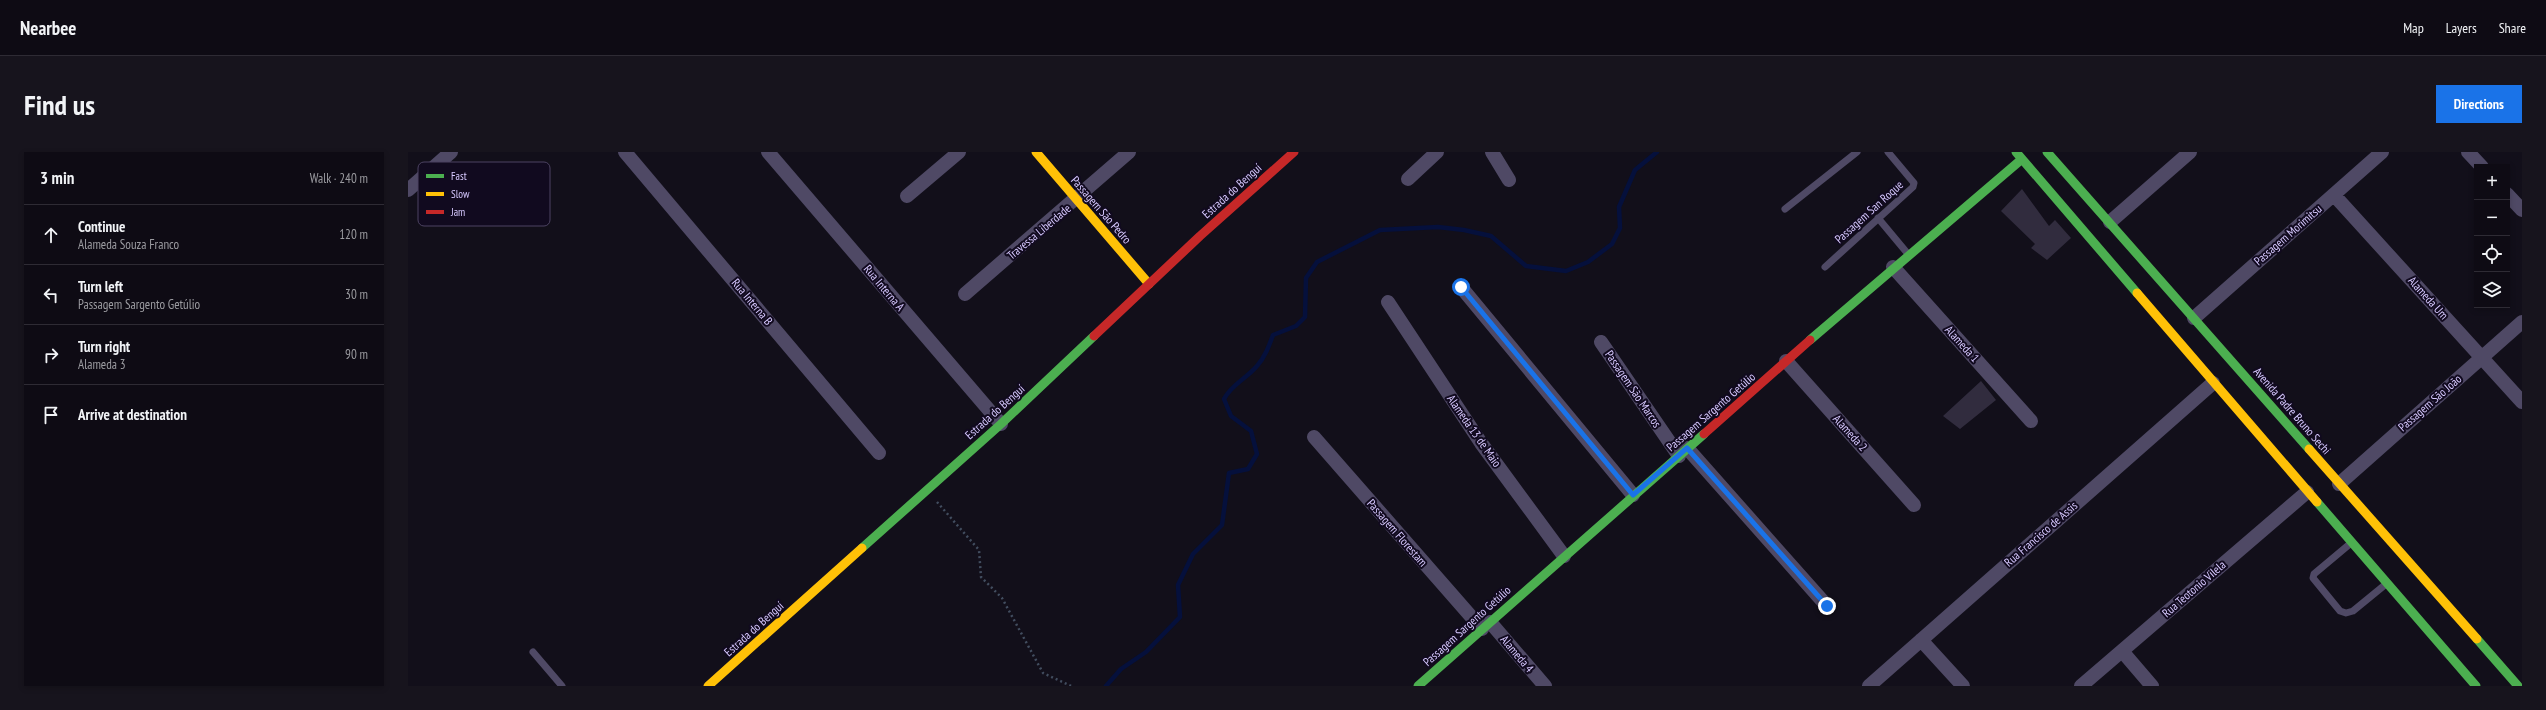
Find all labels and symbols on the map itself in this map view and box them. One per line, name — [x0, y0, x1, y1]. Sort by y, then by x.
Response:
street label: Estrada do Benguí — [1199, 160, 1265, 221]
legend — [418, 162, 550, 226]
text: Fast — [451, 169, 467, 183]
street label: Passagem São Pedro — [1068, 173, 1135, 247]
street label: Passagem San Roque — [1831, 177, 1906, 246]
text: Slow — [451, 187, 470, 201]
street label: Travessa Liberdade — [1004, 201, 1074, 263]
street label: Passagem Morimitsu — [2251, 201, 2325, 268]
text: Jam — [450, 205, 465, 219]
street label: Rua Interna A — [861, 261, 908, 314]
street label: Alameda Um — [2405, 273, 2452, 322]
street label: Rua Interna B — [729, 275, 776, 328]
route start — [1452, 278, 1470, 296]
street label: Alameda 1 — [1942, 322, 1983, 365]
street label: Passagem São Marcos — [1602, 347, 1665, 430]
street label: Avenida Padre Bruno Sechi — [2250, 364, 2334, 457]
street label: Passagem Sargento Getúlio — [1663, 369, 1758, 454]
street label: Passagem São João — [2395, 371, 2464, 434]
street label: Estrada do Benguí — [962, 381, 1028, 442]
street label: Alameda 13 de Maio — [1444, 392, 1505, 470]
street label: Alameda 2 — [1830, 411, 1871, 454]
street label: Passagem Florestam — [1364, 496, 1431, 570]
street label: Rua Francisco de Assis — [2001, 498, 2080, 570]
street label: Rua Teotonio Vilela — [2159, 557, 2229, 620]
street label: Passagem Sargento Getúlio — [1420, 582, 1514, 669]
route end — [1818, 597, 1836, 615]
street label: Estrada do Benguí — [721, 598, 787, 659]
street label: Alameda 4 — [1498, 632, 1538, 676]

